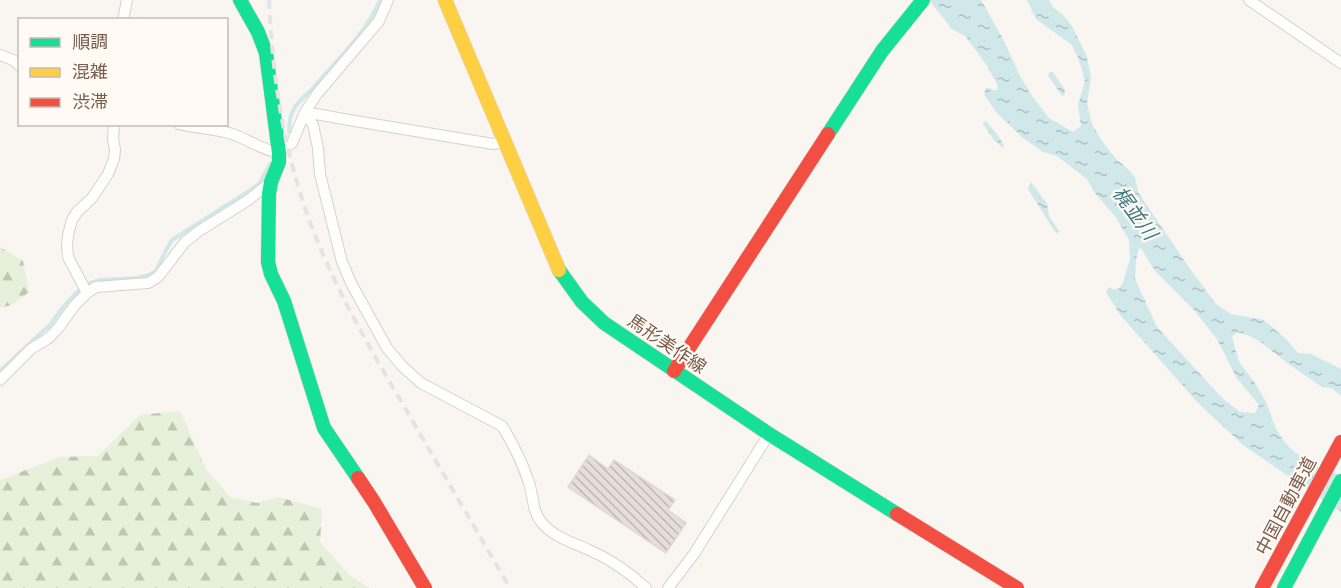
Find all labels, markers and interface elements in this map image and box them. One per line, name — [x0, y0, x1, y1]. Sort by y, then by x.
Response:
legend — [18, 18, 228, 126]
text: 順調 — [72, 31, 108, 52]
text: 混雑 — [72, 61, 108, 82]
text: 渋滞 — [72, 91, 108, 112]
water label: 梶並川 — [1108, 182, 1164, 246]
street label: 馬形美作線 — [624, 310, 710, 377]
street label: 中国自動車道 — [1251, 453, 1320, 558]

